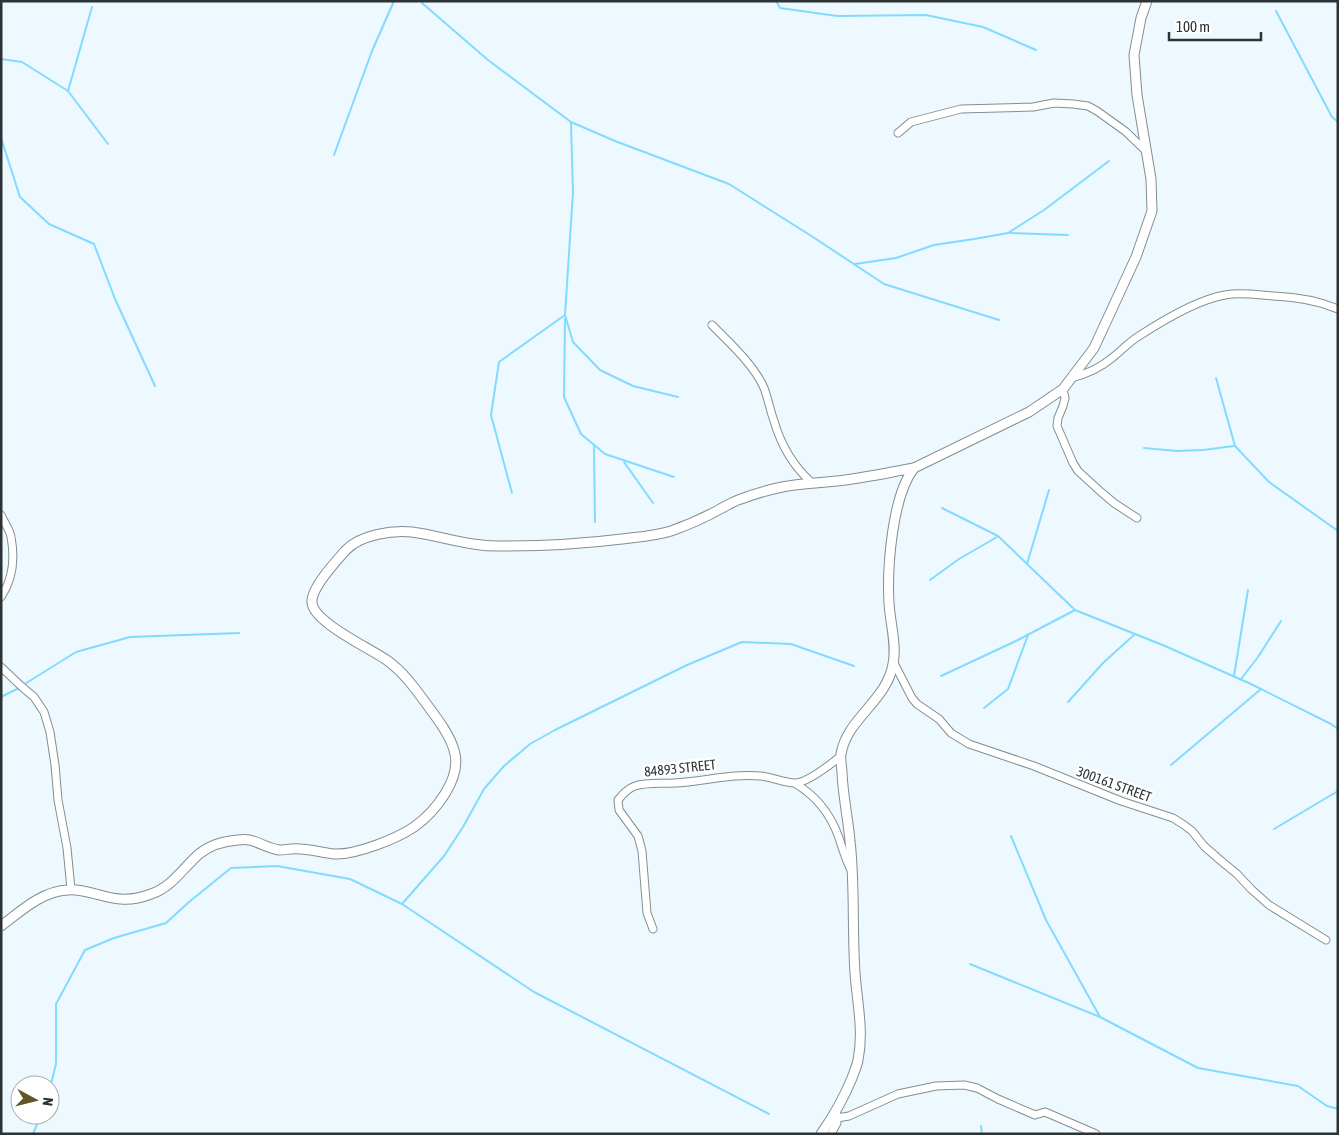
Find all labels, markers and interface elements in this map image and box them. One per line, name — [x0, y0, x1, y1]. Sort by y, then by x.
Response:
scale bar — [1169, 10, 1262, 42]
text: 100 m — [1176, 18, 1210, 35]
street label: 84893 STREET — [643, 756, 717, 780]
street label: 300161 STREET — [1074, 763, 1154, 805]
north arrow — [10, 1075, 60, 1125]
text: N — [39, 1097, 56, 1107]

